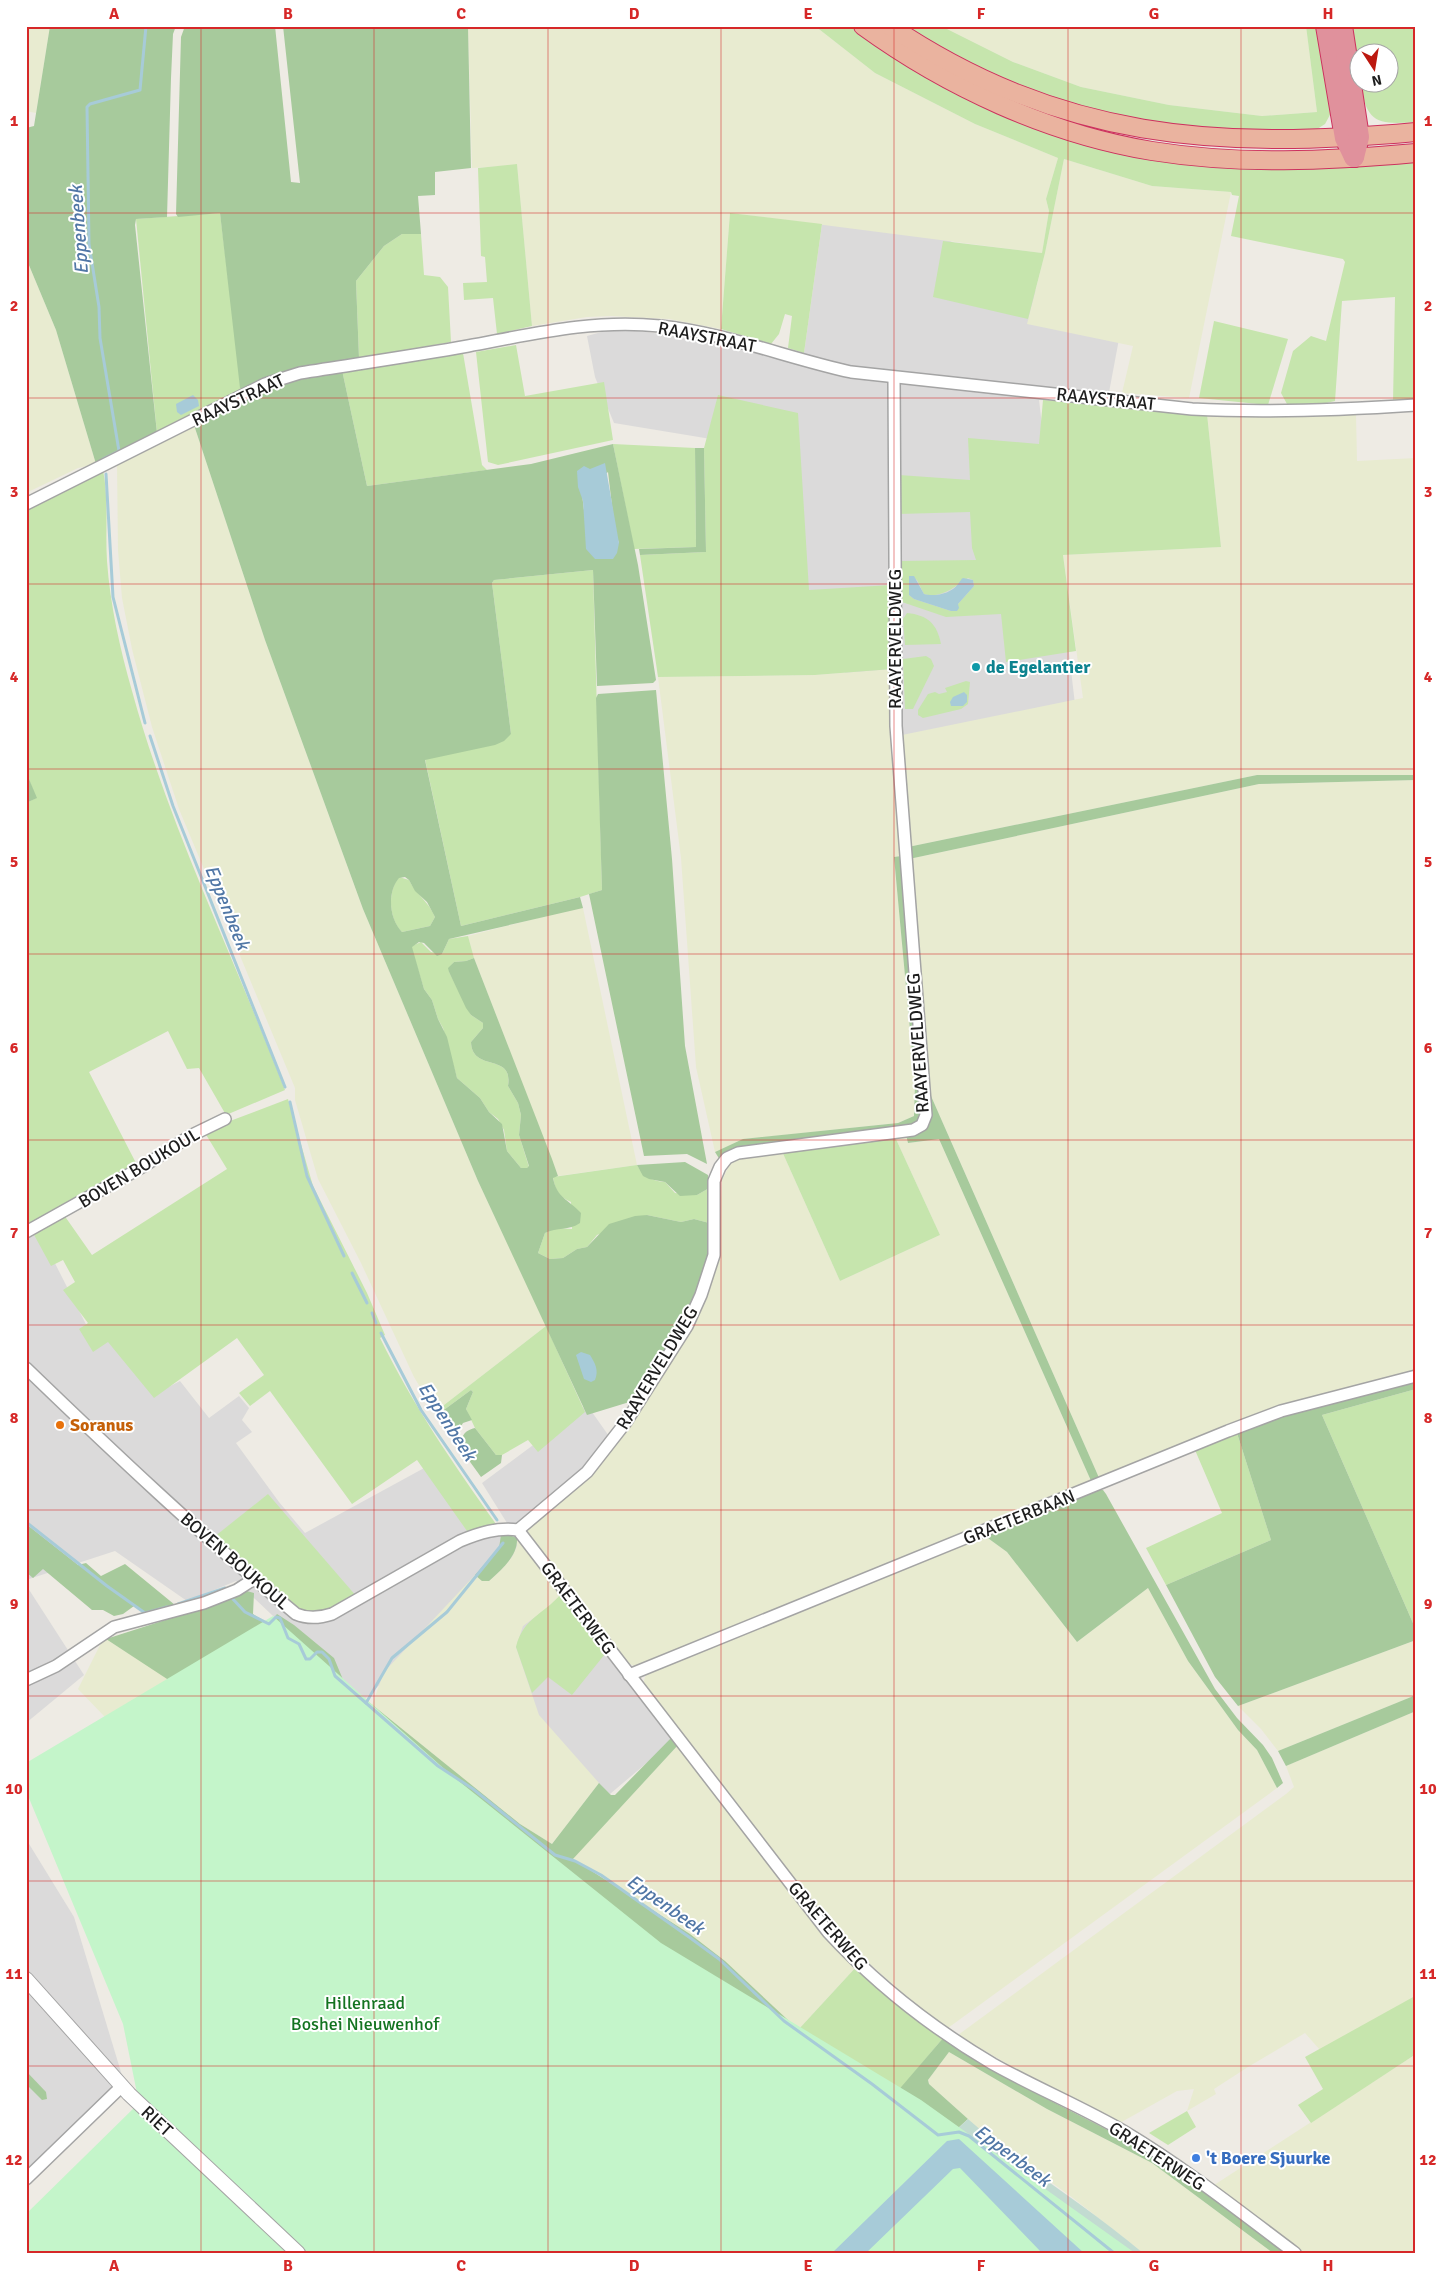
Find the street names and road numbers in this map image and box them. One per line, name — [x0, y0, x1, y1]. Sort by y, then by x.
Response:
street label: RAAYSTRAAT — [656, 317, 758, 357]
street label: RAAYSTRAAT — [188, 369, 288, 431]
street label: RAAYSTRAAT — [1055, 383, 1157, 415]
street label: RAAYERVELDWEG — [884, 569, 906, 709]
street label: RAAYERVELDWEG — [902, 972, 934, 1114]
street label: BOVEN BOUKOUL — [74, 1123, 204, 1213]
street label: RAAYERVELDWEG — [612, 1302, 702, 1434]
street label: GRAETERBAAN — [960, 1485, 1078, 1549]
street label: BOVEN BOUKOUL — [176, 1508, 294, 1614]
street label: GRAETERWEG — [536, 1557, 620, 1659]
street label: GRAETERWEG — [784, 1877, 872, 1975]
street label: RIET — [137, 2101, 177, 2141]
street label: GRAETERWEG — [1105, 2117, 1209, 2195]

